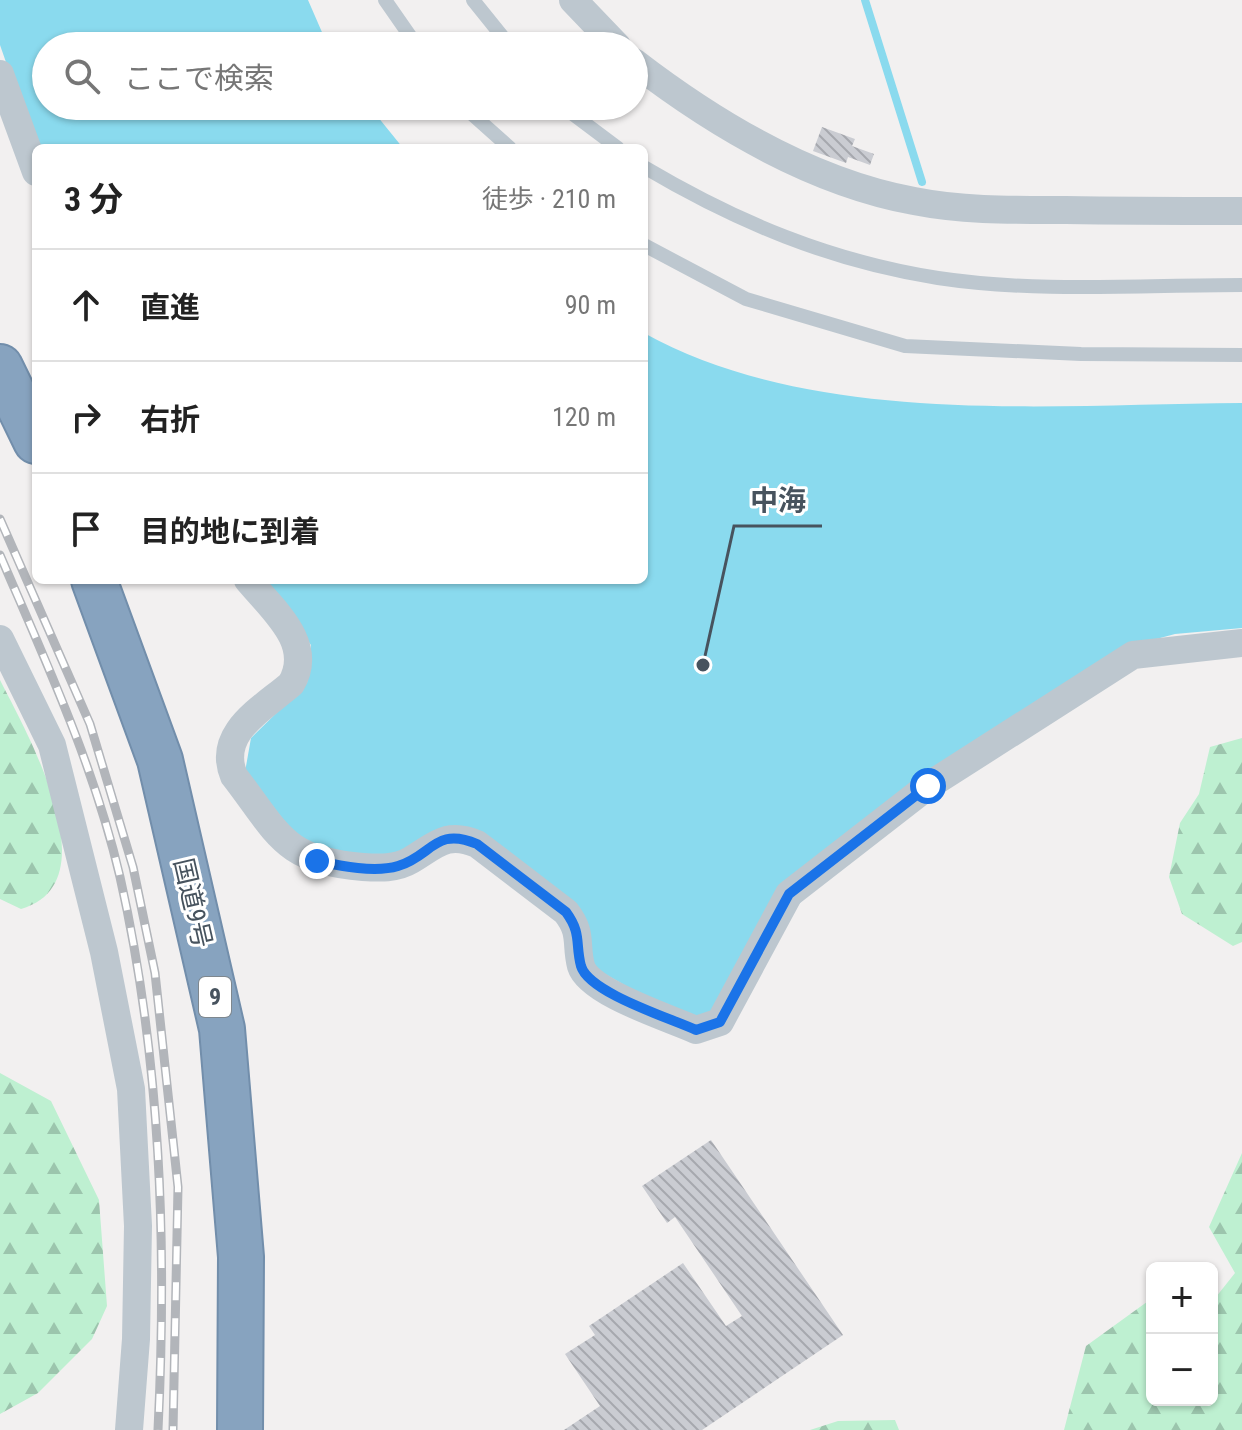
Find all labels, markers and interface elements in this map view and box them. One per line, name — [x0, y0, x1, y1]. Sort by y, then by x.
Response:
search box — [32, 32, 648, 120]
icon: search — [60, 54, 104, 98]
text: ここで検索 — [124, 61, 274, 96]
text: 3 分 — [64, 179, 123, 219]
text: 徒歩 · 210 m — [482, 184, 616, 214]
icon: ahead — [64, 283, 108, 327]
text: 直進 — [140, 290, 200, 325]
text: 90 m — [565, 290, 616, 320]
icon: right — [64, 395, 108, 439]
text: 右折 — [140, 402, 200, 437]
text: 120 m — [552, 402, 616, 432]
callout: 中海 — [734, 474, 822, 526]
text: 中海 — [750, 484, 806, 517]
icon: arrive — [64, 507, 108, 551]
text: 目的地に到着 — [140, 514, 320, 549]
route start — [910, 768, 946, 804]
route end — [299, 843, 335, 879]
street label: 国道9号 — [168, 855, 218, 951]
road number: 9 — [199, 977, 231, 1017]
map controls — [1146, 1262, 1218, 1406]
button: + — [1146, 1262, 1218, 1334]
button: − — [1146, 1334, 1218, 1406]

